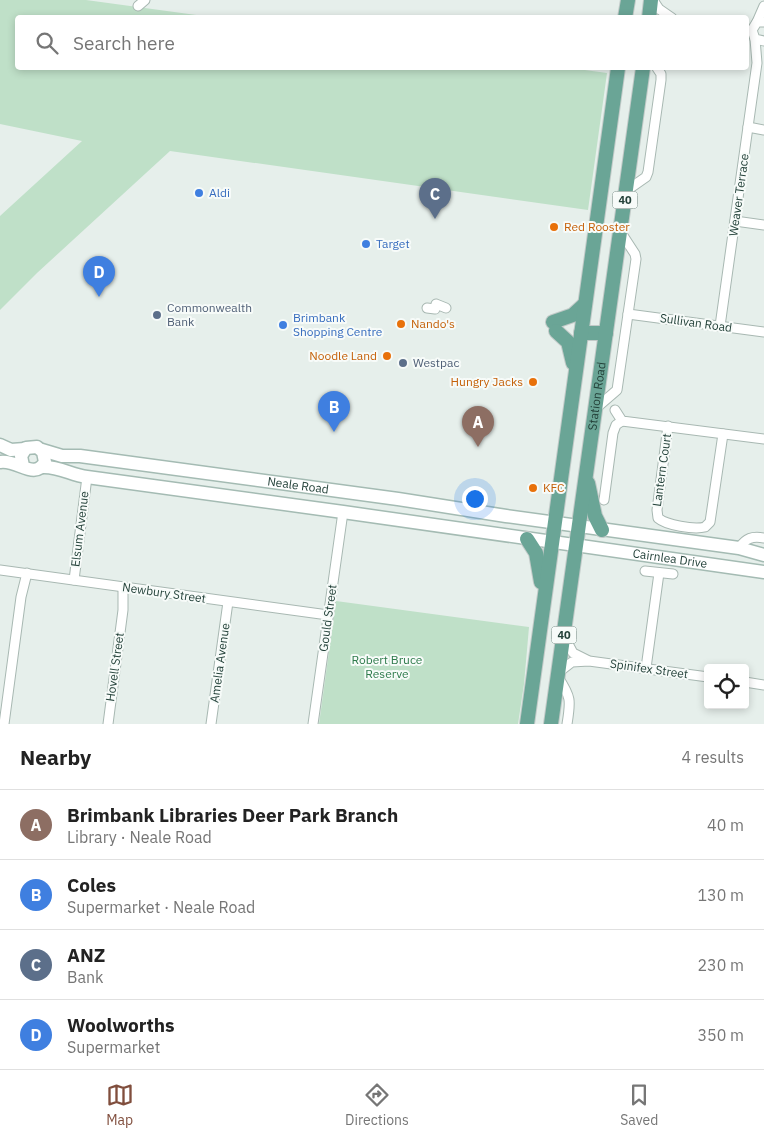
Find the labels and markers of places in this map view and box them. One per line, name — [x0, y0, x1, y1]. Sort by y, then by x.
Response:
pin: C — [419, 178, 451, 219]
place label: Aldi — [209, 185, 230, 200]
marker: Aldi — [193, 187, 205, 199]
place label: Red Rooster — [564, 219, 630, 234]
marker: Red Rooster — [548, 221, 560, 233]
place label: Target — [376, 236, 410, 251]
marker: Target — [360, 238, 372, 250]
pin: D — [83, 256, 115, 297]
place label: Commonwealth Bank — [167, 300, 252, 329]
marker: Commonwealth Bank — [151, 309, 163, 321]
place label: Brimbank Shopping Centre — [293, 310, 383, 339]
place label: Nando's — [411, 316, 455, 331]
marker: Nando's — [395, 318, 407, 330]
marker: Brimbank Shopping Centre — [277, 319, 289, 331]
place label: Noodle Land — [309, 348, 377, 363]
marker: Noodle Land — [381, 350, 393, 362]
place label: Westpac — [413, 355, 459, 370]
marker: Westpac — [397, 357, 409, 369]
place label: Hungry Jacks — [451, 374, 523, 389]
marker: Hungry Jacks — [527, 376, 539, 388]
pin: B — [318, 391, 350, 432]
pin: A — [462, 406, 494, 447]
place label: KFC — [543, 480, 565, 495]
marker: KFC — [527, 482, 539, 494]

